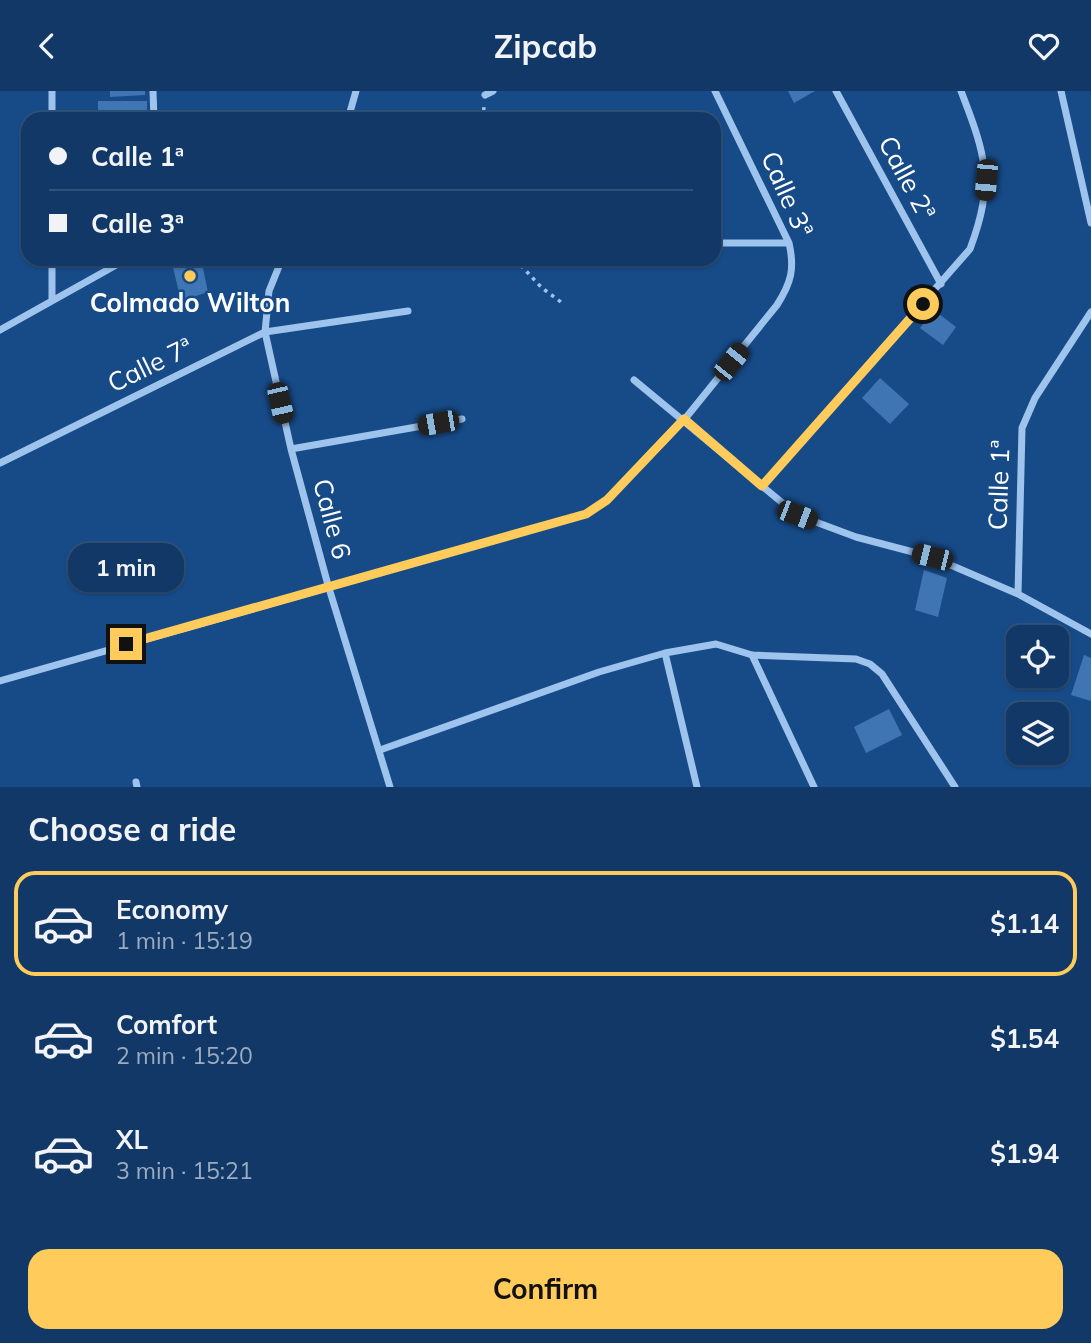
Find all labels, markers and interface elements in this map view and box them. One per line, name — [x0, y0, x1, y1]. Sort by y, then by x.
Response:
text: Zipcab — [494, 26, 597, 66]
icon: back — [28, 27, 66, 65]
icon: heart — [1025, 27, 1063, 65]
street label: Calle 2ª — [872, 130, 943, 225]
text: Calle 1ª — [91, 140, 184, 173]
street label: Calle 3ª — [754, 146, 821, 242]
car — [974, 158, 999, 202]
text: Calle 3ª — [91, 207, 184, 240]
marker: Colmado Wilton — [182, 268, 198, 284]
place label: Colmado Wilton — [90, 286, 290, 319]
route start — [907, 288, 939, 320]
street label: Calle 7ª — [102, 330, 198, 399]
car — [710, 339, 753, 385]
car — [266, 380, 295, 426]
car — [416, 409, 461, 437]
street label: Calle 1ª — [980, 439, 1017, 531]
street label: Calle 6 — [306, 475, 359, 563]
car — [774, 498, 821, 532]
car — [910, 542, 955, 572]
callout: 1 min — [68, 543, 184, 591]
text: 1 min — [96, 553, 156, 582]
map controls — [1006, 625, 1069, 765]
button: locate — [1006, 625, 1069, 688]
route end — [110, 628, 142, 660]
button: layers — [1006, 702, 1069, 765]
text: Choose a ride — [28, 809, 236, 849]
icon: car — [32, 892, 95, 955]
text: Economy — [116, 893, 228, 926]
text: $1.14 — [990, 907, 1059, 940]
text: 1 min · 15:19 — [116, 926, 253, 955]
icon: car — [32, 1007, 95, 1070]
text: Comfort — [116, 1008, 217, 1041]
text: $1.54 — [990, 1022, 1059, 1055]
text: 2 min · 15:20 — [116, 1041, 253, 1070]
icon: car — [32, 1122, 95, 1185]
text: XL — [116, 1123, 148, 1156]
text: $1.94 — [990, 1137, 1059, 1170]
text: 3 min · 15:21 — [116, 1156, 253, 1185]
button: Confirm — [28, 1249, 1063, 1329]

